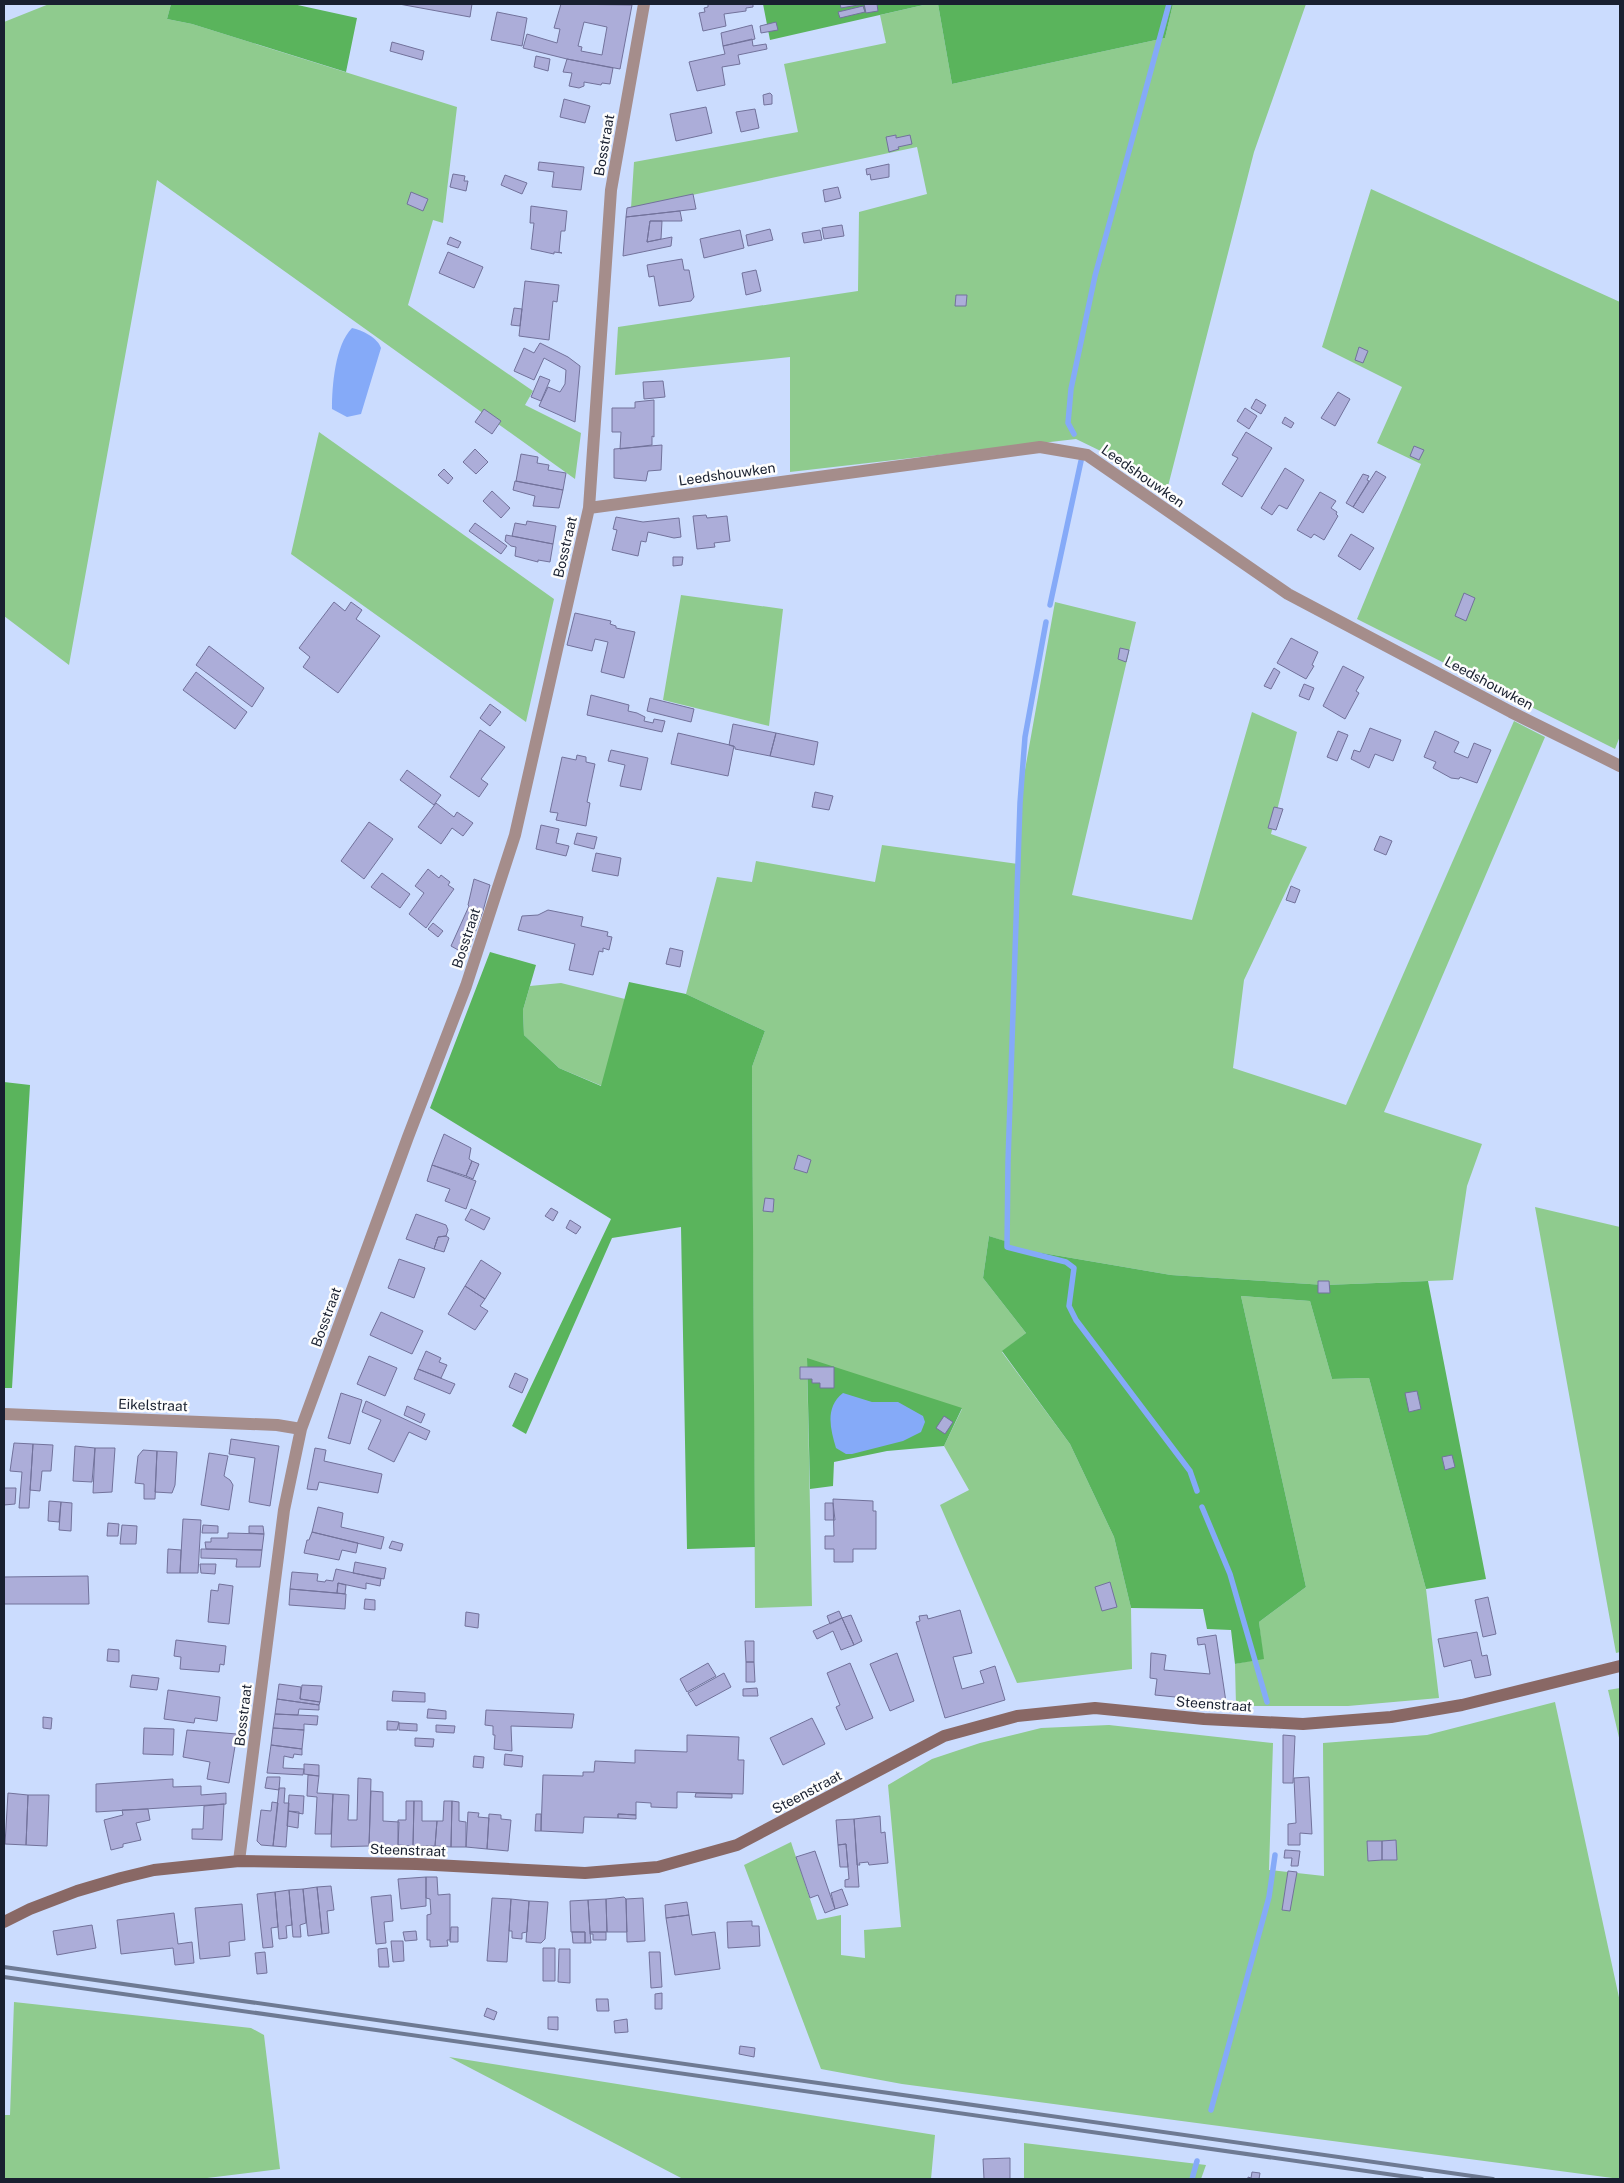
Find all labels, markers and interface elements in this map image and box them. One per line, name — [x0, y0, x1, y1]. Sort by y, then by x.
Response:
street label: Bosstraat — [591, 113, 617, 177]
street label: Leedshouwken — [1098, 441, 1188, 511]
street label: Leedshouwken — [678, 459, 776, 489]
street label: Bosstraat — [550, 515, 580, 579]
street label: Leedshouwken — [1442, 653, 1536, 713]
street label: Bosstraat — [449, 906, 483, 970]
street label: Bosstraat — [308, 1285, 344, 1349]
street label: Eikelstraat — [118, 1396, 188, 1414]
street label: Bosstraat — [231, 1683, 255, 1747]
street label: Steenstraat — [1175, 1693, 1253, 1715]
street label: Steenstraat — [769, 1767, 845, 1817]
street label: Steenstraat — [370, 1841, 446, 1859]

